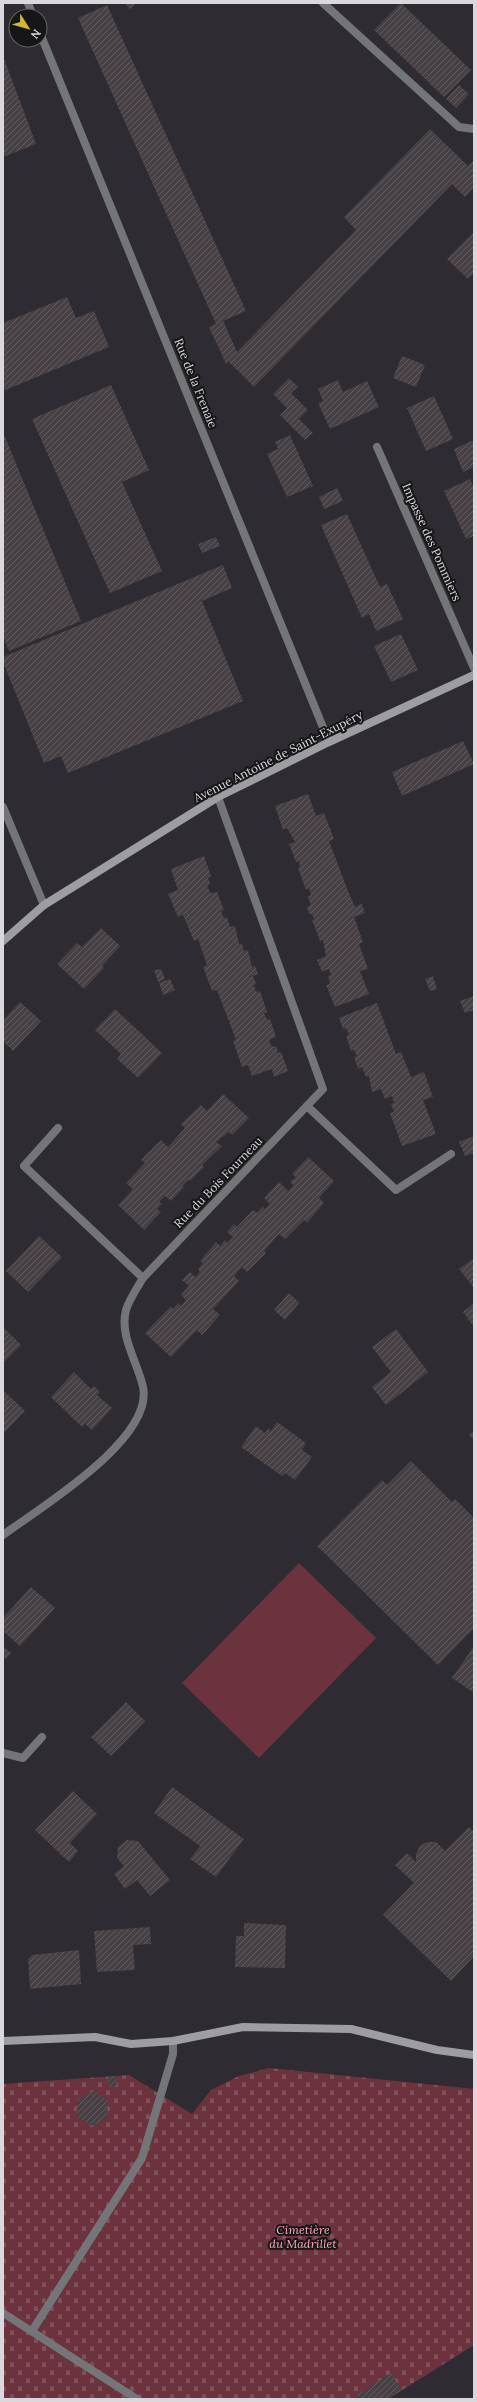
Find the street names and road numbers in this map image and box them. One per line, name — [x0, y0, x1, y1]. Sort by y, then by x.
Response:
street label: Rue de la Frenaie — [171, 336, 221, 430]
street label: Impasse des Pommiers — [399, 481, 465, 604]
street label: Avenue Antoine de Saint-Exupéry — [190, 706, 366, 806]
street label: Rue du Bois Fourneau — [170, 1133, 266, 1231]

